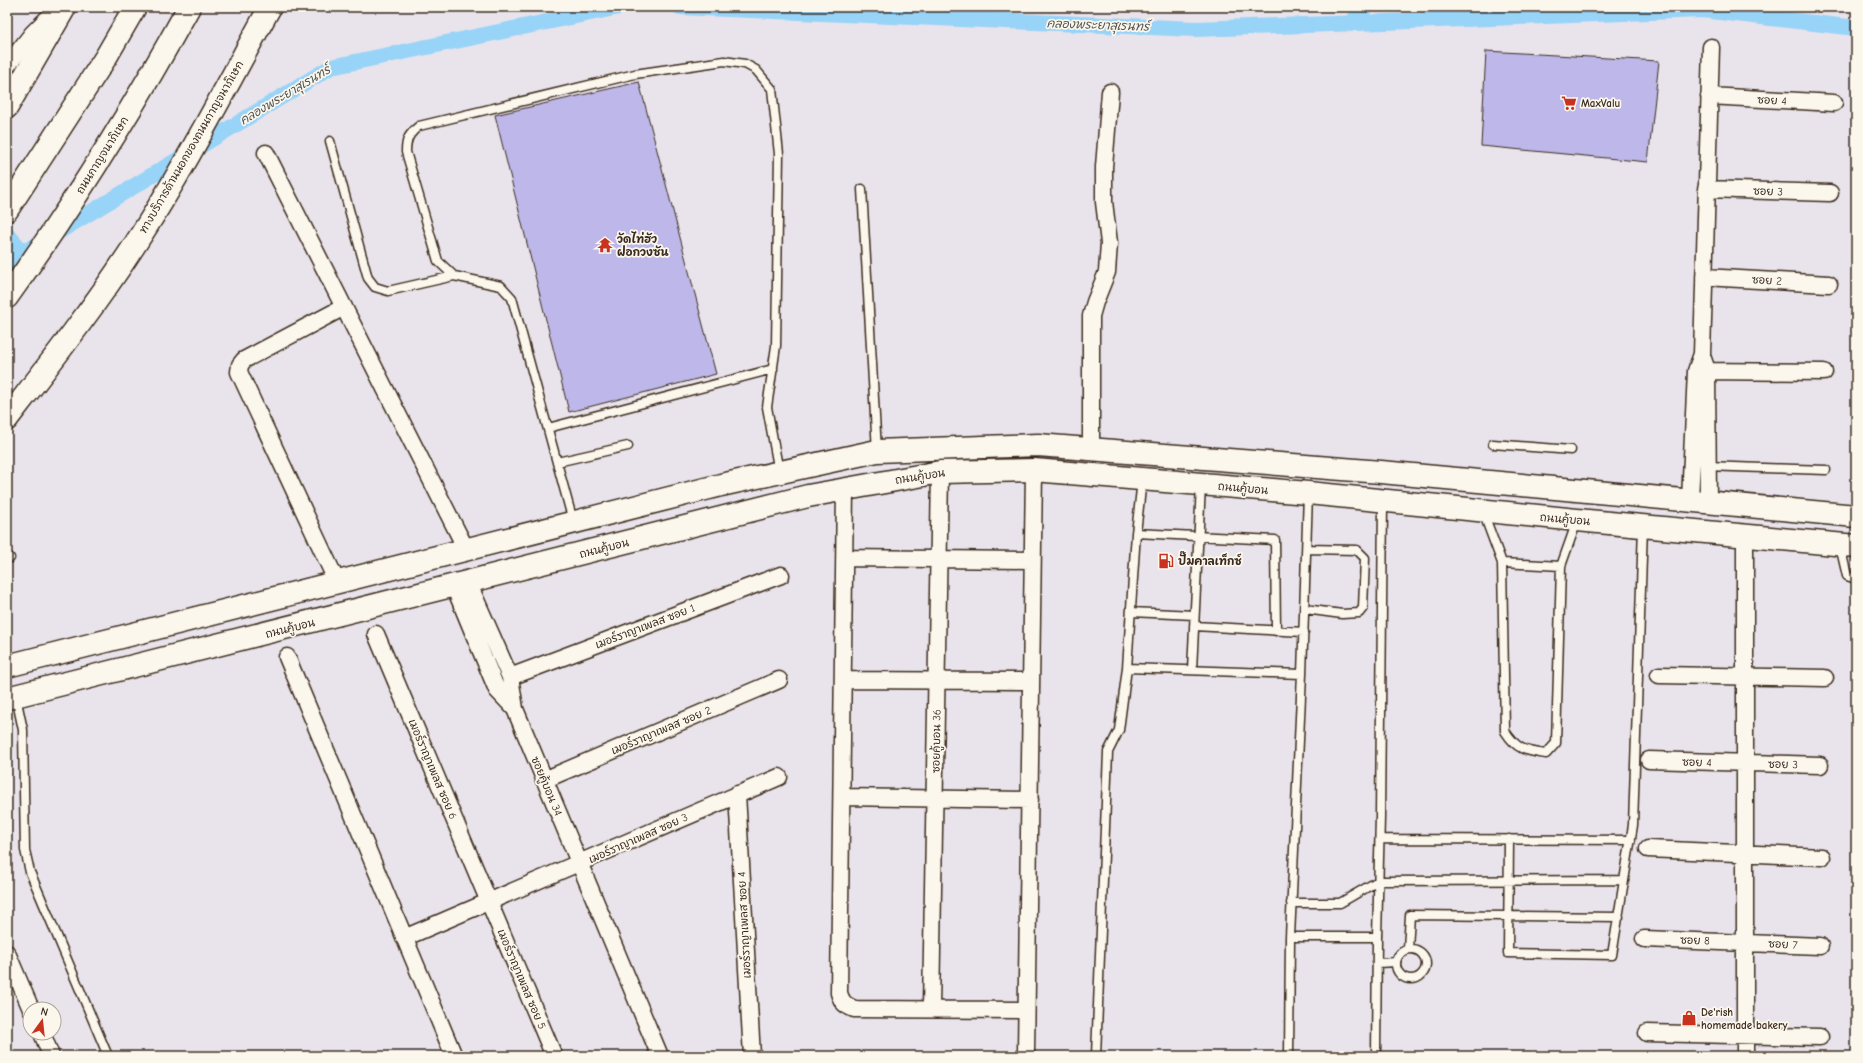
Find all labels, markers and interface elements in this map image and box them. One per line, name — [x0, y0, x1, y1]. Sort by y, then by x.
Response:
water label: คลองพระยาสุเรนทร์ — [1046, 15, 1153, 36]
street label: ทางบริการด้านนอกของถนนกาญจนาภิเษก — [136, 58, 246, 236]
water label: คลองพระยาสุเรนทร์ — [237, 60, 337, 129]
street label: ซอย 4 — [1757, 93, 1787, 108]
supermarket icon: MaxValu — [1560, 94, 1578, 112]
place label: MaxValu — [1581, 97, 1620, 110]
street label: ถนนกาญจนาภิเษก — [73, 114, 131, 196]
street label: ซอย 3 — [1753, 184, 1783, 199]
place label: วัดไท่ฮัว ฝอกวงซัน — [617, 231, 669, 259]
temple icon: วัดไท่ฮัว ฝอกวงซัน — [596, 236, 614, 254]
street label: ซอย 2 — [1752, 273, 1783, 288]
street label: ถนนคู้บอน — [894, 465, 947, 489]
street label: ถนนคู้บอน — [1217, 479, 1269, 499]
street label: ถนนคู้บอน — [1539, 510, 1591, 530]
street label: ถนนคู้บอน — [578, 535, 631, 563]
place label: ปั๊มคาลเท็กซ์ — [1178, 551, 1242, 568]
fuel station icon: ปั๊มคาลเท็กซ์ — [1157, 552, 1175, 570]
street label: เมอร์ราญาเพลส ซอย 1 — [593, 600, 697, 652]
street label: ถนนคู้บอน — [264, 615, 317, 643]
street label: เมอร์ราญาเพลส ซอย 2 — [608, 702, 713, 757]
street label: ซอยคู้บอน 36 — [928, 709, 946, 773]
street label: เมอร์ราญาเพลส ซอย 6 — [406, 716, 461, 821]
street label: ซอยคู้บอน 34 — [526, 754, 566, 819]
street label: ซอย 4 — [1682, 755, 1712, 770]
street label: ซอย 3 — [1768, 758, 1798, 771]
street label: เมอร์ราญาเพลส ซอย 3 — [586, 809, 690, 866]
street label: เมอร์ราญาเพลส ซอย 4 — [733, 871, 754, 979]
street label: เมอร์ราญาเพลส ซอย 5 — [495, 926, 550, 1031]
street label: ซอย 8 — [1680, 933, 1710, 948]
street label: ซอย 7 — [1768, 937, 1798, 952]
north arrow — [22, 1001, 62, 1041]
text: N — [39, 1005, 50, 1019]
place label: De'rish homemade bakery — [1701, 1006, 1787, 1032]
shop icon: De'rish homemade bakery — [1680, 1009, 1698, 1027]

